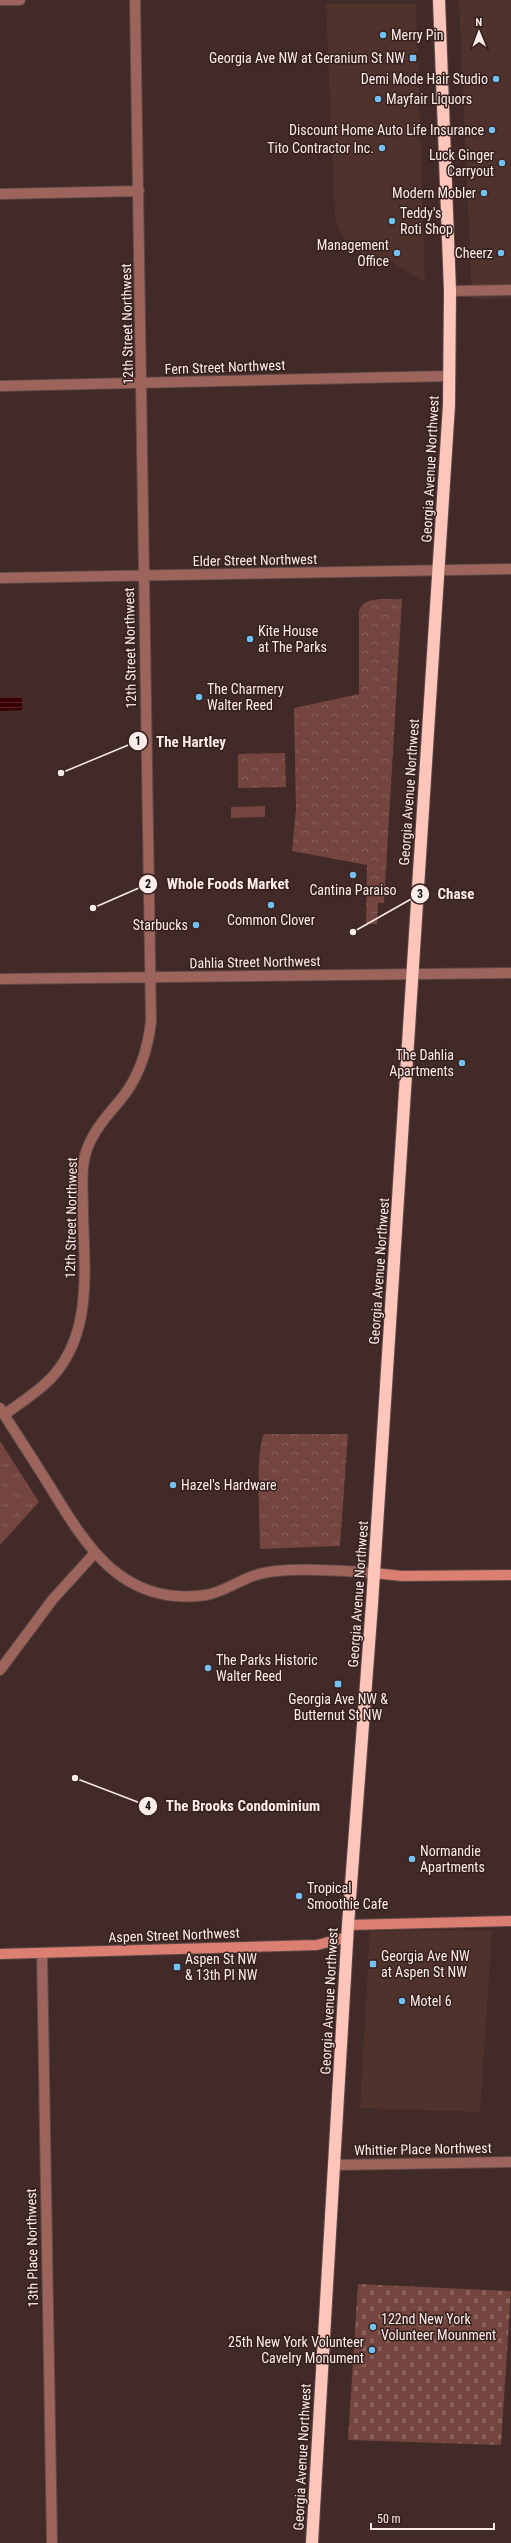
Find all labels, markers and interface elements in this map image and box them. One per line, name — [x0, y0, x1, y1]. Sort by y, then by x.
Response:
north arrow — [459, 12, 499, 52]
text: N — [475, 16, 483, 29]
place label: Merry Pin — [391, 27, 444, 43]
marker: Merry Pin — [378, 30, 388, 40]
place label: Georgia Ave NW at Geranium St NW — [209, 50, 405, 66]
marker: Georgia Ave NW at Geranium St NW — [408, 53, 418, 63]
place label: Demi Mode Hair Studio — [361, 71, 488, 87]
marker: Demi Mode Hair Studio — [491, 74, 501, 84]
place label: Mayfair Liquors — [386, 91, 472, 107]
marker: Mayfair Liquors — [373, 94, 383, 104]
place label: Discount Home Auto Life Insurance — [289, 122, 484, 138]
marker: Discount Home Auto Life Insurance — [487, 125, 497, 135]
place label: Tito Contractor Inc. — [267, 140, 374, 156]
marker: Tito Contractor Inc. — [377, 143, 387, 153]
place label: Luck Ginger Carryout — [429, 147, 494, 179]
marker: Luck Ginger Carryout — [497, 158, 507, 168]
place label: Modern Mobler — [392, 185, 476, 201]
marker: Modern Mobler — [479, 188, 489, 198]
place label: Teddy's Roti Shop — [400, 205, 453, 237]
marker: Teddy's Roti Shop — [387, 216, 397, 226]
place label: Management Office — [317, 237, 389, 269]
place label: Cheerz — [455, 245, 493, 261]
marker: Management Office — [392, 248, 402, 258]
marker: Cheerz — [496, 248, 506, 258]
street label: 12th Street Northwest — [118, 263, 136, 385]
street label: Fern Street Northwest — [164, 357, 286, 377]
street label: Georgia Avenue Northwest — [418, 395, 442, 543]
street label: Elder Street Northwest — [193, 551, 317, 569]
street label: 12th Street Northwest — [121, 587, 139, 709]
place label: Kite House at The Parks — [258, 623, 327, 655]
marker: Kite House at The Parks — [245, 634, 255, 644]
place label: The Charmery Walter Reed — [207, 681, 284, 713]
marker: The Charmery Walter Reed — [194, 692, 204, 702]
street label: Georgia Avenue Northwest — [396, 718, 422, 866]
callout: The Hartley — [128, 728, 234, 755]
text: The Hartley — [156, 733, 226, 751]
text: 1 — [135, 734, 141, 748]
callout: Whole Foods Market — [138, 870, 297, 897]
marker: Cantina Paraiso — [348, 870, 358, 880]
text: Whole Foods Market — [167, 875, 290, 893]
text: 2 — [145, 877, 151, 891]
callout: Chase — [410, 880, 483, 907]
place label: Cantina Paraiso — [309, 882, 397, 898]
text: Chase — [438, 885, 475, 903]
text: 3 — [417, 887, 423, 901]
marker: Common Clover — [266, 900, 276, 910]
place label: Common Clover — [227, 912, 315, 928]
place label: Starbucks — [133, 917, 188, 933]
marker: Starbucks — [191, 920, 201, 930]
street label: Dahlia Street Northwest — [189, 953, 321, 971]
place label: The Dahlia Apartments — [389, 1047, 454, 1079]
marker: The Dahlia Apartments — [457, 1058, 467, 1068]
street label: 12th Street Northwest — [62, 1157, 80, 1279]
street label: Georgia Avenue Northwest — [366, 1197, 392, 1345]
place label: Hazel's Hardware — [181, 1477, 277, 1493]
marker: Hazel's Hardware — [168, 1480, 178, 1490]
street label: Georgia Avenue Northwest — [345, 1520, 371, 1668]
place label: The Parks Historic Walter Reed — [216, 1652, 318, 1684]
marker: The Parks Historic Walter Reed — [203, 1663, 213, 1673]
marker: Georgia Ave NW & Butternut St NW — [333, 1679, 343, 1689]
place label: Georgia Ave NW & Butternut St NW — [288, 1691, 388, 1723]
callout: The Brooks Condominium — [138, 1792, 329, 1819]
text: The Brooks Condominium — [166, 1797, 320, 1815]
text: 4 — [145, 1799, 151, 1813]
place label: Normandie Apartments — [420, 1843, 485, 1875]
marker: Normandie Apartments — [407, 1854, 417, 1864]
place label: Tropical Smoothie Cafe — [307, 1880, 389, 1912]
marker: Tropical Smoothie Cafe — [294, 1891, 304, 1901]
street label: Aspen Street Northwest — [108, 1925, 240, 1945]
street label: Georgia Avenue Northwest — [317, 1927, 341, 2075]
place label: Georgia Ave NW at Aspen St NW — [381, 1948, 470, 1980]
place label: Aspen St NW & 13th Pl NW — [185, 1951, 258, 1983]
marker: Georgia Ave NW at Aspen St NW — [368, 1959, 378, 1969]
marker: Aspen St NW & 13th Pl NW — [172, 1962, 182, 1972]
place label: Motel 6 — [410, 1993, 452, 2009]
marker: Motel 6 — [397, 1996, 407, 2006]
street label: Whittier Place Northwest — [354, 2140, 492, 2158]
street label: 13th Place Northwest — [23, 2188, 41, 2308]
place label: 122nd New York Volunteer Mounment — [381, 2311, 496, 2343]
marker: 122nd New York Volunteer Mounment — [368, 2322, 378, 2332]
place label: 25th New York Volunteer Cavelry Monument — [228, 2334, 364, 2366]
marker: 25th New York Volunteer Cavelry Monument — [367, 2345, 377, 2355]
street label: Georgia Avenue Northwest — [290, 2383, 314, 2531]
scale bar — [371, 2505, 494, 2531]
text: 50 m — [377, 2512, 401, 2526]

